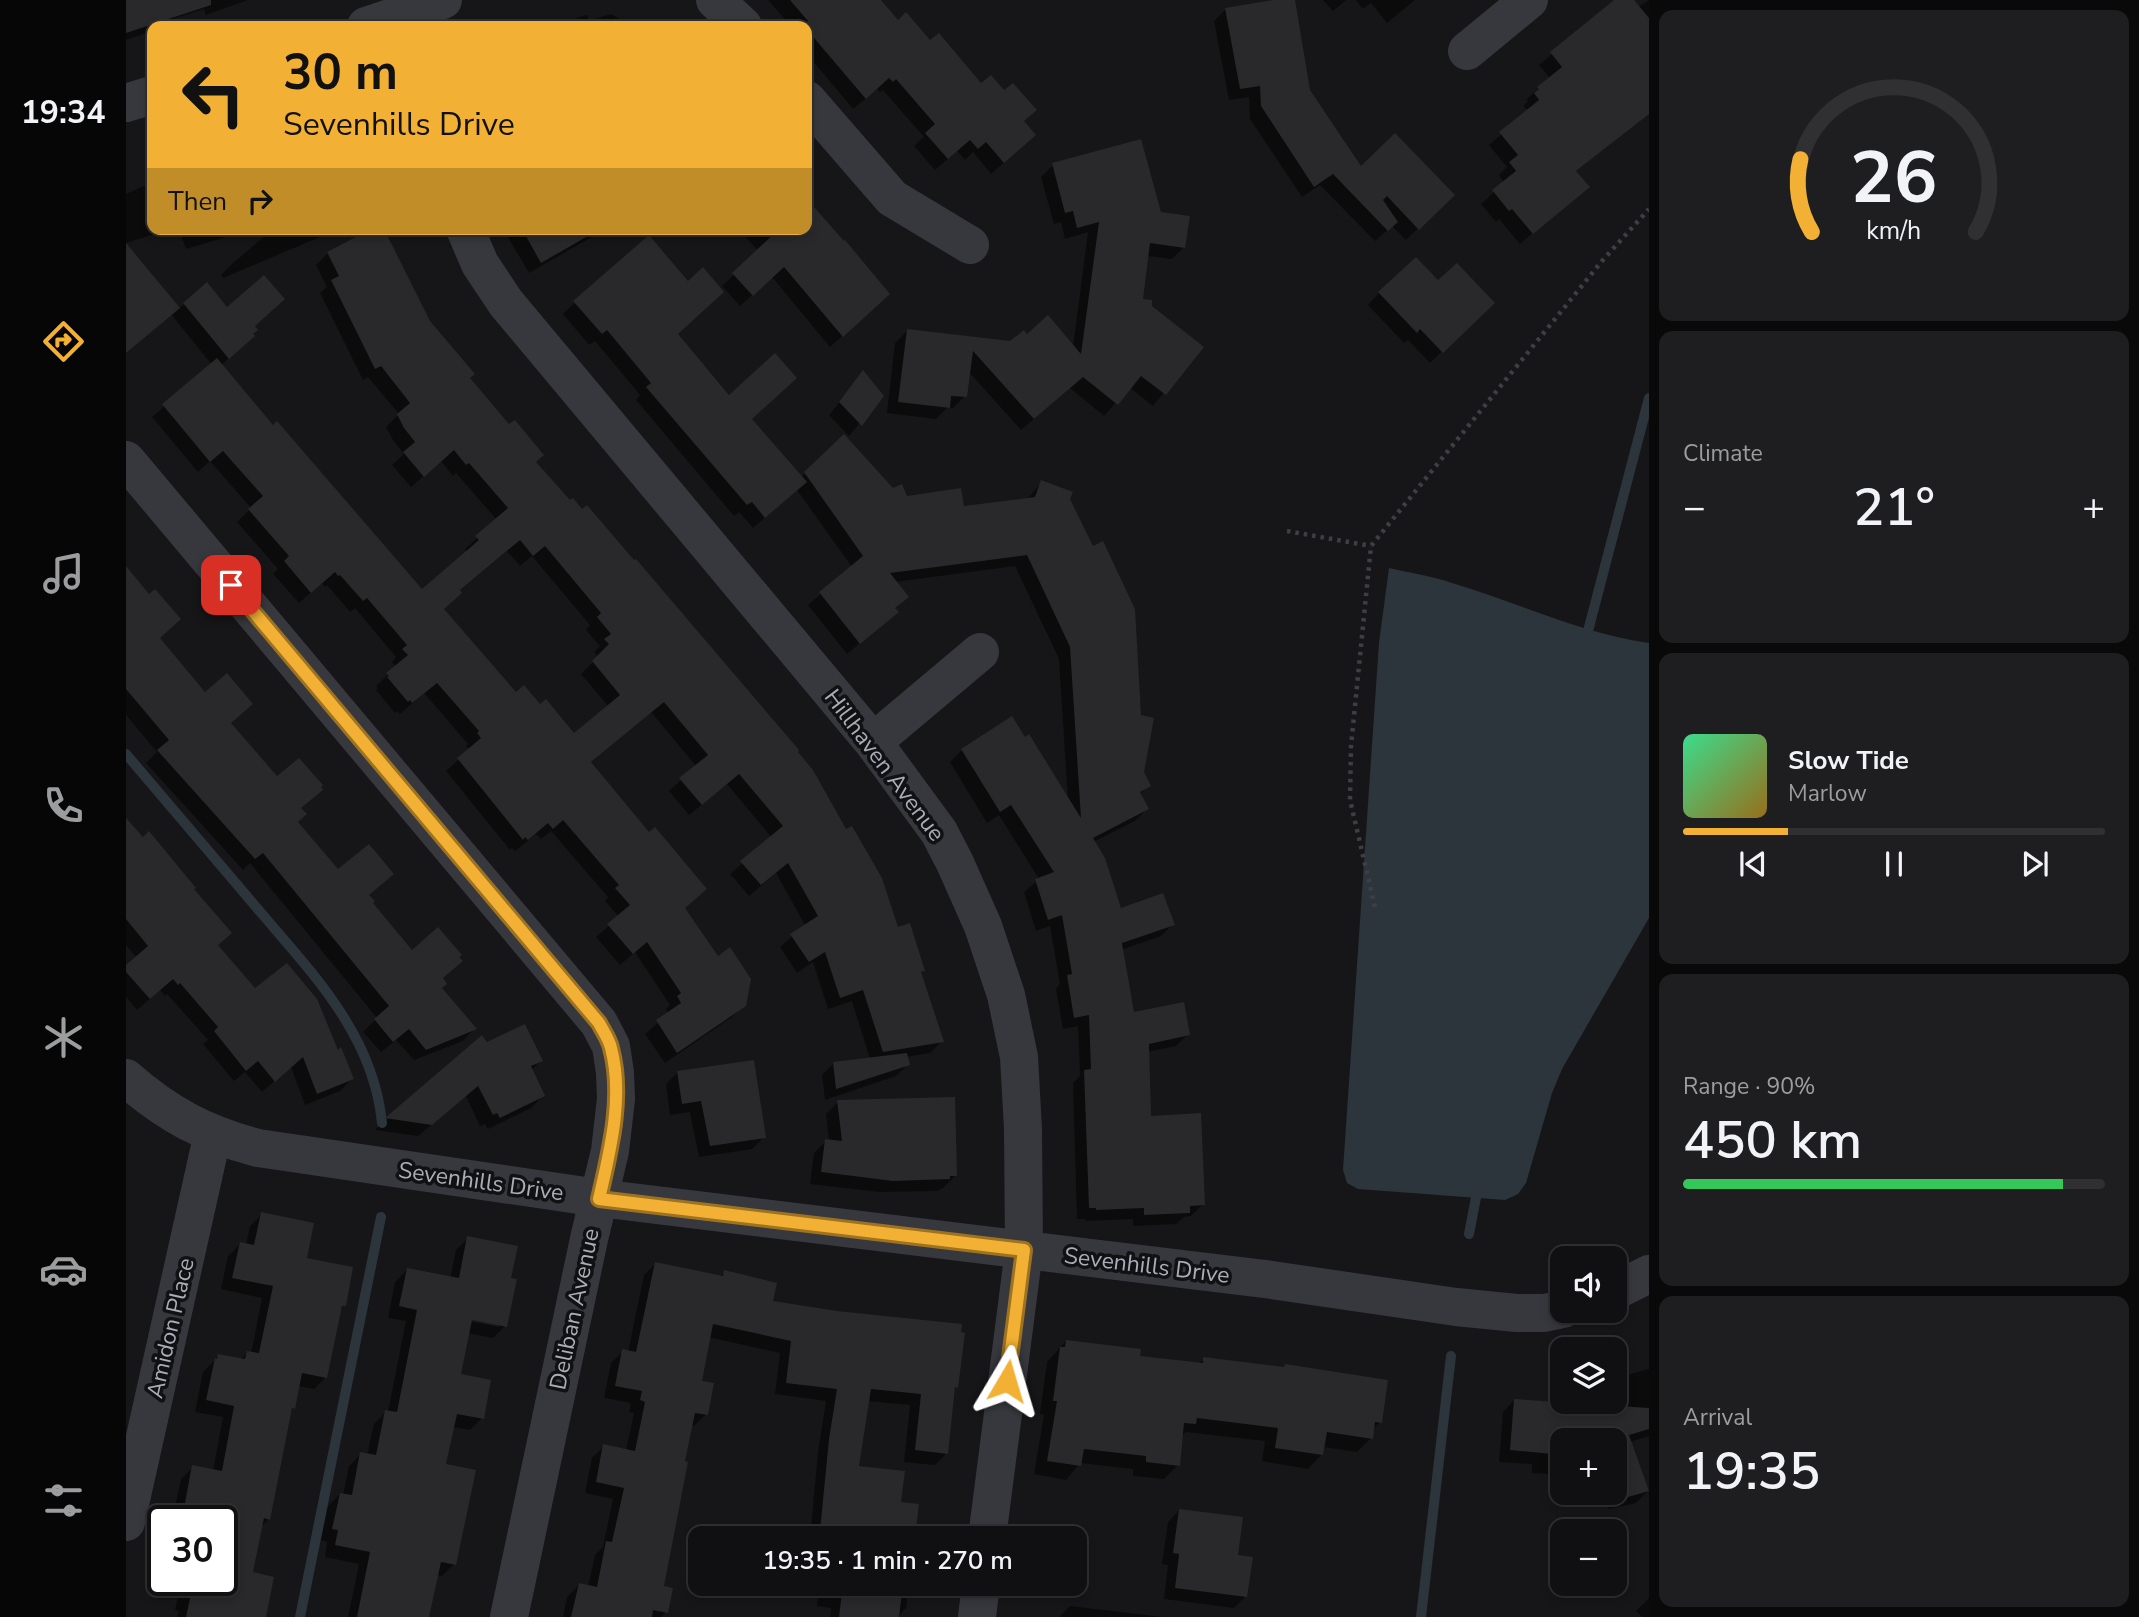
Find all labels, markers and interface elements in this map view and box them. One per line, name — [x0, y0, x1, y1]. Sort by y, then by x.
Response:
text: 30 m — [283, 39, 398, 106]
icon: left — [168, 49, 259, 140]
text: 19:34 — [21, 91, 105, 134]
text: Sevenhills Drive — [283, 103, 515, 146]
text: 26 — [1850, 128, 1938, 228]
icon: right — [241, 182, 279, 220]
text: Then — [168, 184, 227, 219]
text: km/h — [1866, 214, 1922, 248]
icon: directions — [39, 317, 88, 366]
text: Climate — [1683, 438, 1763, 469]
text: 21° — [1853, 472, 1935, 543]
text: − — [1683, 482, 1706, 533]
text: + — [2082, 482, 2105, 533]
icon: music — [39, 549, 88, 598]
pin — [201, 555, 261, 615]
icon: arrive — [212, 566, 250, 604]
street label: Hillhaven Avenue — [817, 683, 952, 848]
text: Slow Tide — [1788, 743, 1909, 778]
text: Marlow — [1788, 778, 1867, 809]
icon: phone — [39, 781, 88, 830]
icon: previous — [1734, 845, 1772, 883]
icon: pause — [1875, 845, 1913, 883]
icon: next — [2016, 845, 2054, 883]
icon: climate — [39, 1013, 88, 1062]
text: Range · 90% — [1683, 1071, 1815, 1102]
text: 450 km — [1683, 1105, 1862, 1176]
street label: Sevenhills Drive — [396, 1155, 566, 1208]
street label: Deliban Avenue — [542, 1226, 607, 1393]
street label: Sevenhills Drive — [1062, 1240, 1232, 1291]
icon: car — [39, 1245, 88, 1294]
map controls — [1550, 1246, 1627, 1596]
button: sound — [1550, 1246, 1627, 1323]
street label: Amidon Place — [139, 1255, 202, 1401]
button: layers — [1550, 1337, 1627, 1414]
position arrow — [970, 1344, 1044, 1418]
text: Arrival — [1683, 1402, 1752, 1433]
button: + — [1550, 1428, 1627, 1505]
text: 19:35 — [1683, 1436, 1820, 1507]
icon: filters — [39, 1476, 88, 1525]
speed limit sign: 30 — [147, 1505, 238, 1596]
button: − — [1550, 1519, 1627, 1596]
text: 19:35 · 1 min · 270 m — [762, 1543, 1013, 1578]

